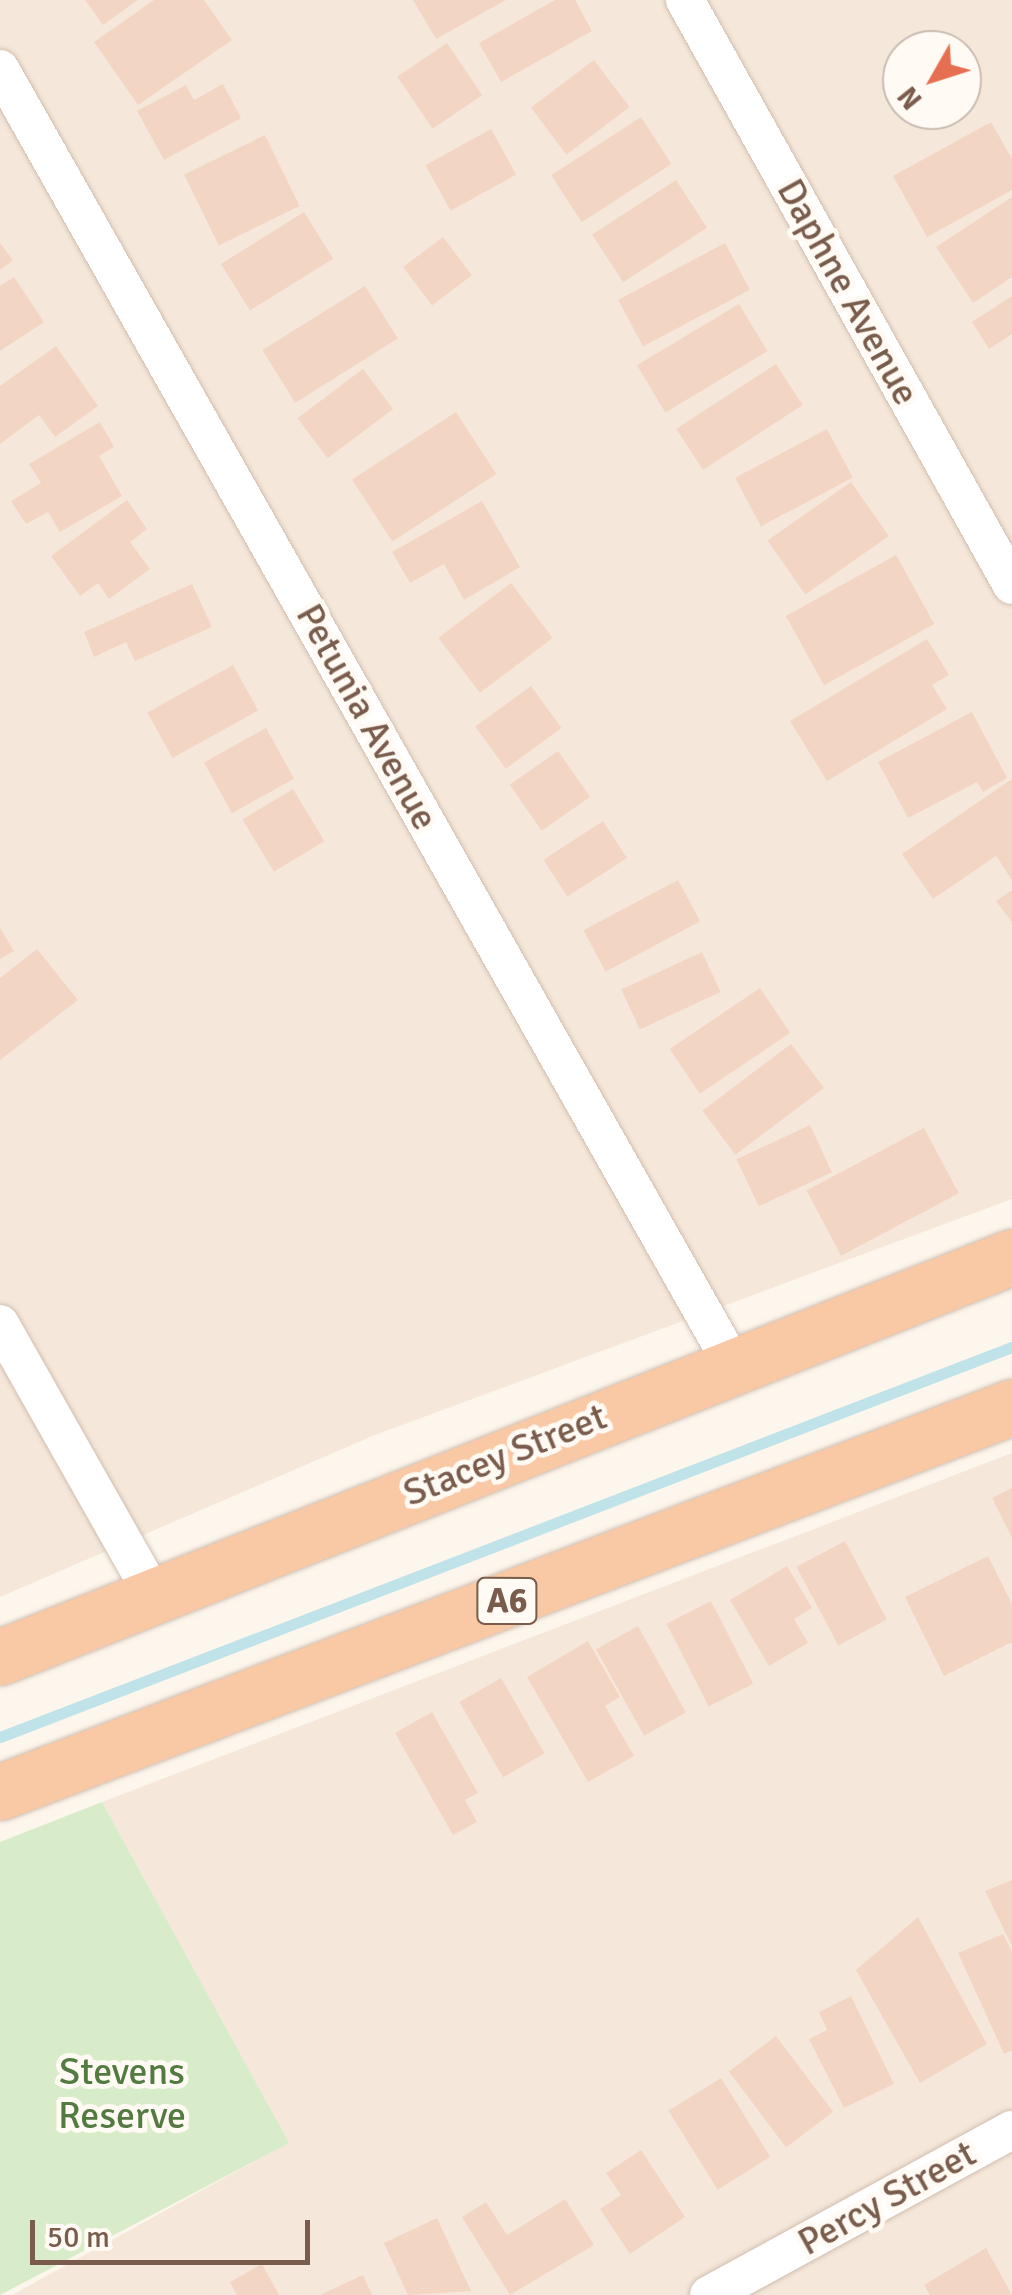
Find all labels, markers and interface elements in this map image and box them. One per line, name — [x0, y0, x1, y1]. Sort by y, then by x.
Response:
north arrow — [882, 30, 982, 130]
text: N — [891, 79, 930, 116]
street label: Daphne Avenue — [767, 171, 929, 413]
street label: Petunia Avenue — [286, 596, 448, 838]
street label: Stacey Street — [397, 1394, 613, 1516]
road number: A6 — [474, 1571, 540, 1631]
park label: Stevens Reserve — [58, 2049, 186, 2138]
street label: Percy Street — [790, 2131, 984, 2265]
scale bar — [35, 2200, 315, 2262]
text: 50 m — [47, 2219, 110, 2256]

